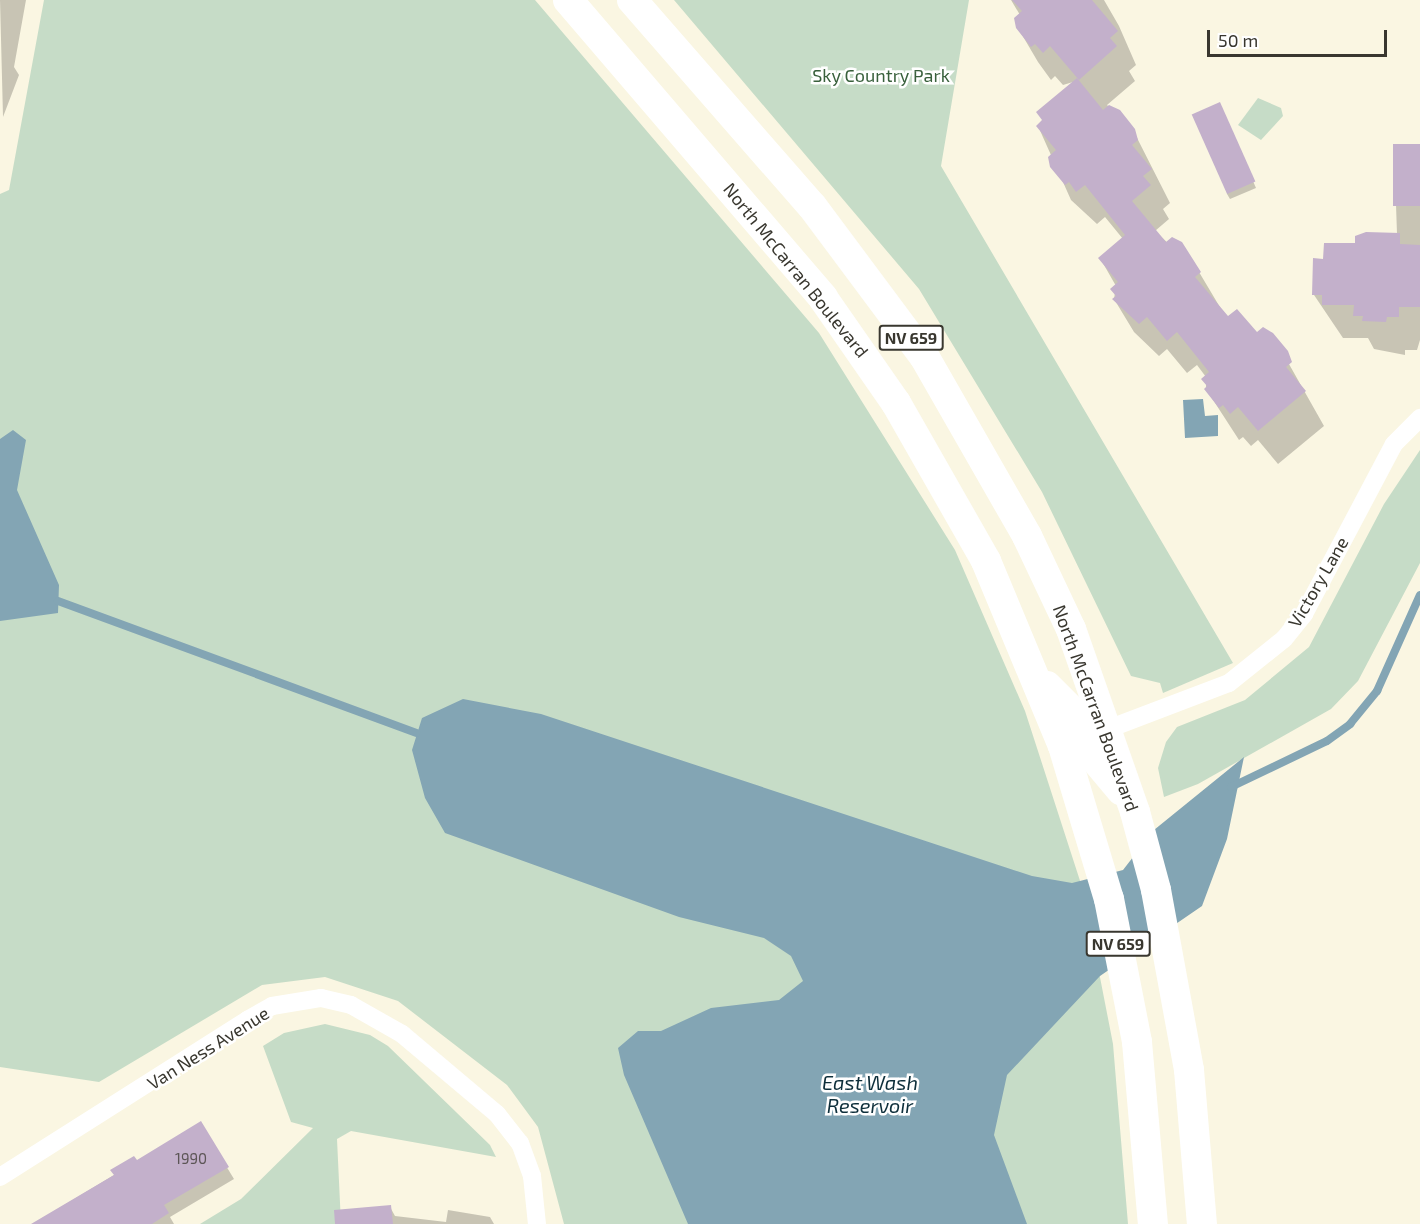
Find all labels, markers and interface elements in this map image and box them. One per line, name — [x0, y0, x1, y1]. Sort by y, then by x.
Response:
scale bar — [1210, 18, 1390, 56]
text: 50 m — [1218, 29, 1258, 51]
park label: Sky Country Park — [812, 64, 950, 86]
street label: North McCarran Boulevard — [719, 178, 873, 362]
road number: NV 659 — [878, 325, 944, 351]
street label: Victory Lane — [1283, 533, 1353, 631]
street label: North McCarran Boulevard — [1049, 602, 1143, 814]
road number: NV 659 — [1085, 931, 1151, 957]
street label: Van Ness Avenue — [143, 1002, 273, 1094]
water label: East Wash Reservoir — [822, 1071, 918, 1118]
house number: 1990 — [175, 1150, 207, 1168]

